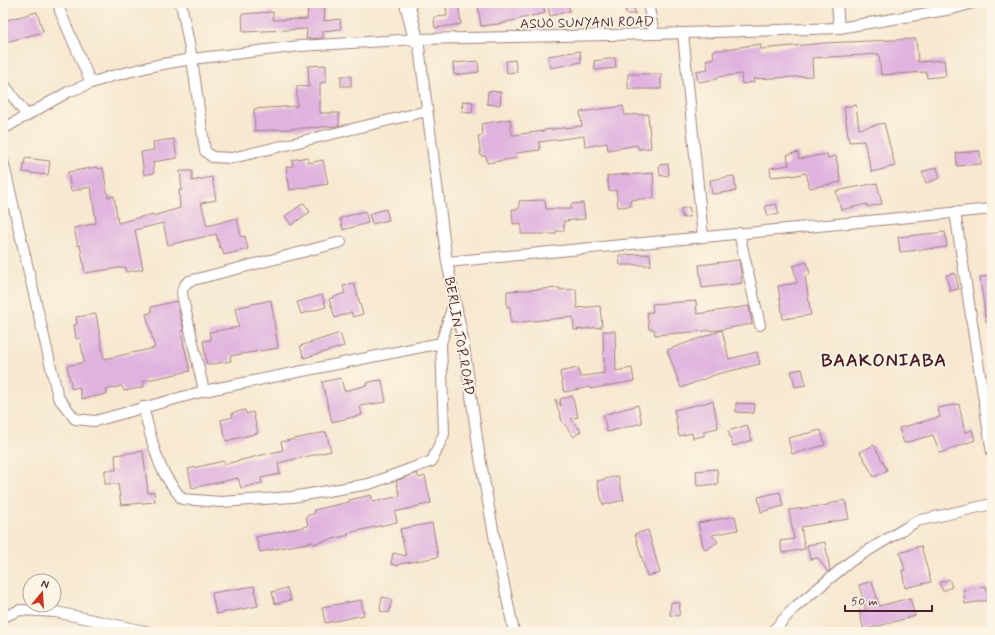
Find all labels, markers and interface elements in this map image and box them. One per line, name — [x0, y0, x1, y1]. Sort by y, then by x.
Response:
street label: ASUO SUNYANI ROAD — [520, 13, 654, 33]
street label: BERLIN TOP ROAD — [440, 276, 478, 397]
district label: BAAKONIABA — [821, 349, 947, 373]
north arrow — [22, 573, 62, 613]
text: N — [39, 577, 50, 592]
scale bar — [845, 587, 932, 613]
text: 50 m — [851, 594, 878, 610]

